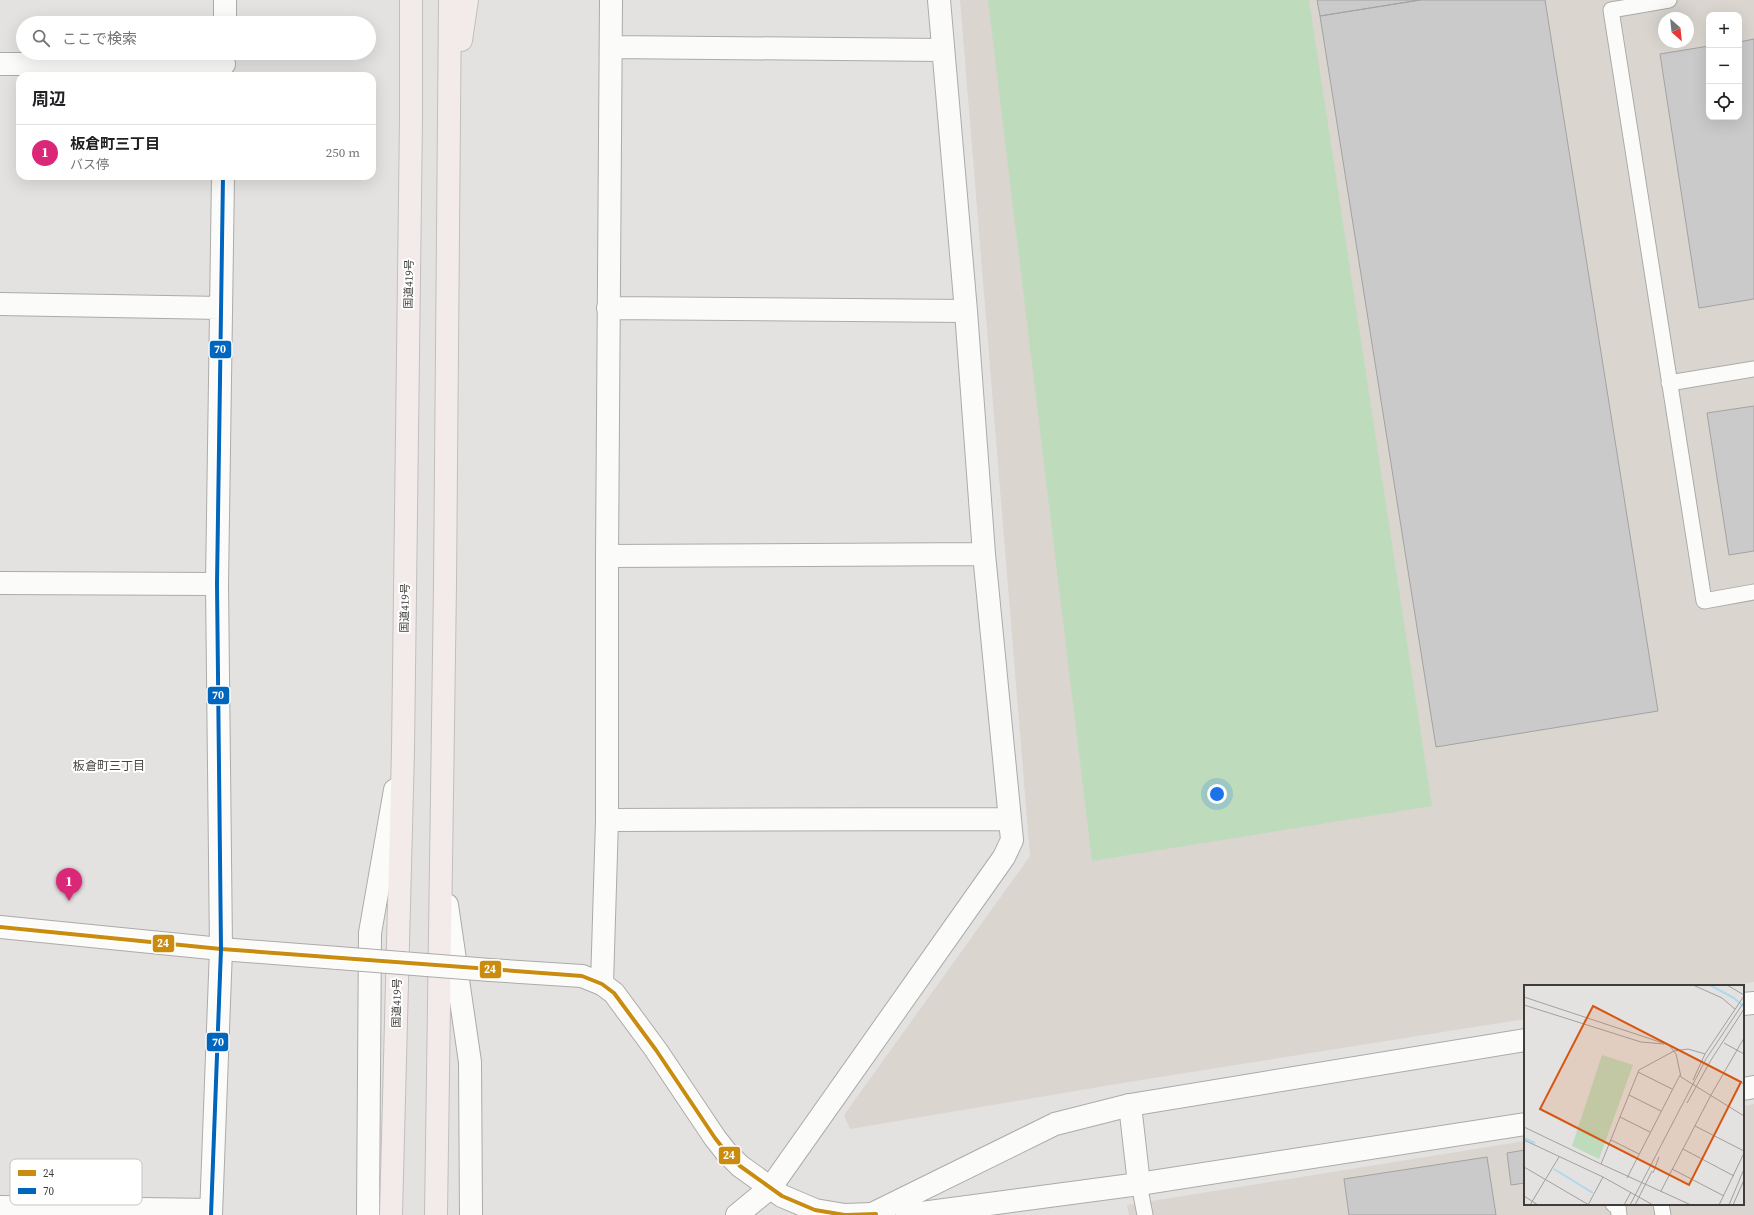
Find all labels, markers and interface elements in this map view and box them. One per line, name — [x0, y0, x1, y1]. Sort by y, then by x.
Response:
north arrow — [1658, 12, 1694, 48]
map controls — [1706, 12, 1742, 120]
button: + — [1706, 12, 1742, 48]
search box — [16, 16, 376, 60]
icon: search — [30, 27, 52, 49]
text: ここで検索 — [62, 28, 137, 49]
button: − — [1706, 48, 1742, 84]
button: locate — [1706, 84, 1742, 120]
text: 周辺 — [32, 87, 66, 111]
text: 板倉町三丁目 — [70, 133, 160, 154]
text: 1 — [41, 144, 49, 161]
text: 250 m — [326, 144, 360, 161]
text: バス停 — [70, 156, 109, 173]
street label: 国道419号 — [401, 259, 417, 309]
line badge: 70 — [209, 340, 232, 359]
text: 70 — [214, 342, 226, 357]
street label: 国道419号 — [397, 583, 413, 633]
line badge: 70 — [207, 686, 230, 705]
text: 70 — [212, 688, 224, 703]
district label: 板倉町三丁目 — [73, 758, 145, 774]
your location — [1207, 784, 1227, 804]
pin: 1 — [56, 868, 82, 901]
line badge: 24 — [152, 934, 175, 953]
text: 24 — [157, 936, 169, 951]
line badge: 24 — [479, 960, 502, 979]
text: 24 — [484, 962, 496, 977]
street label: 国道419号 — [389, 978, 405, 1028]
inset map — [1524, 985, 1744, 1205]
line badge: 70 — [206, 1032, 229, 1052]
text: 70 — [212, 1035, 224, 1050]
line badge: 24 — [718, 1146, 741, 1165]
text: 24 — [723, 1148, 735, 1163]
legend — [10, 1159, 142, 1205]
text: 24 — [43, 1166, 54, 1181]
text: 70 — [43, 1184, 54, 1199]

